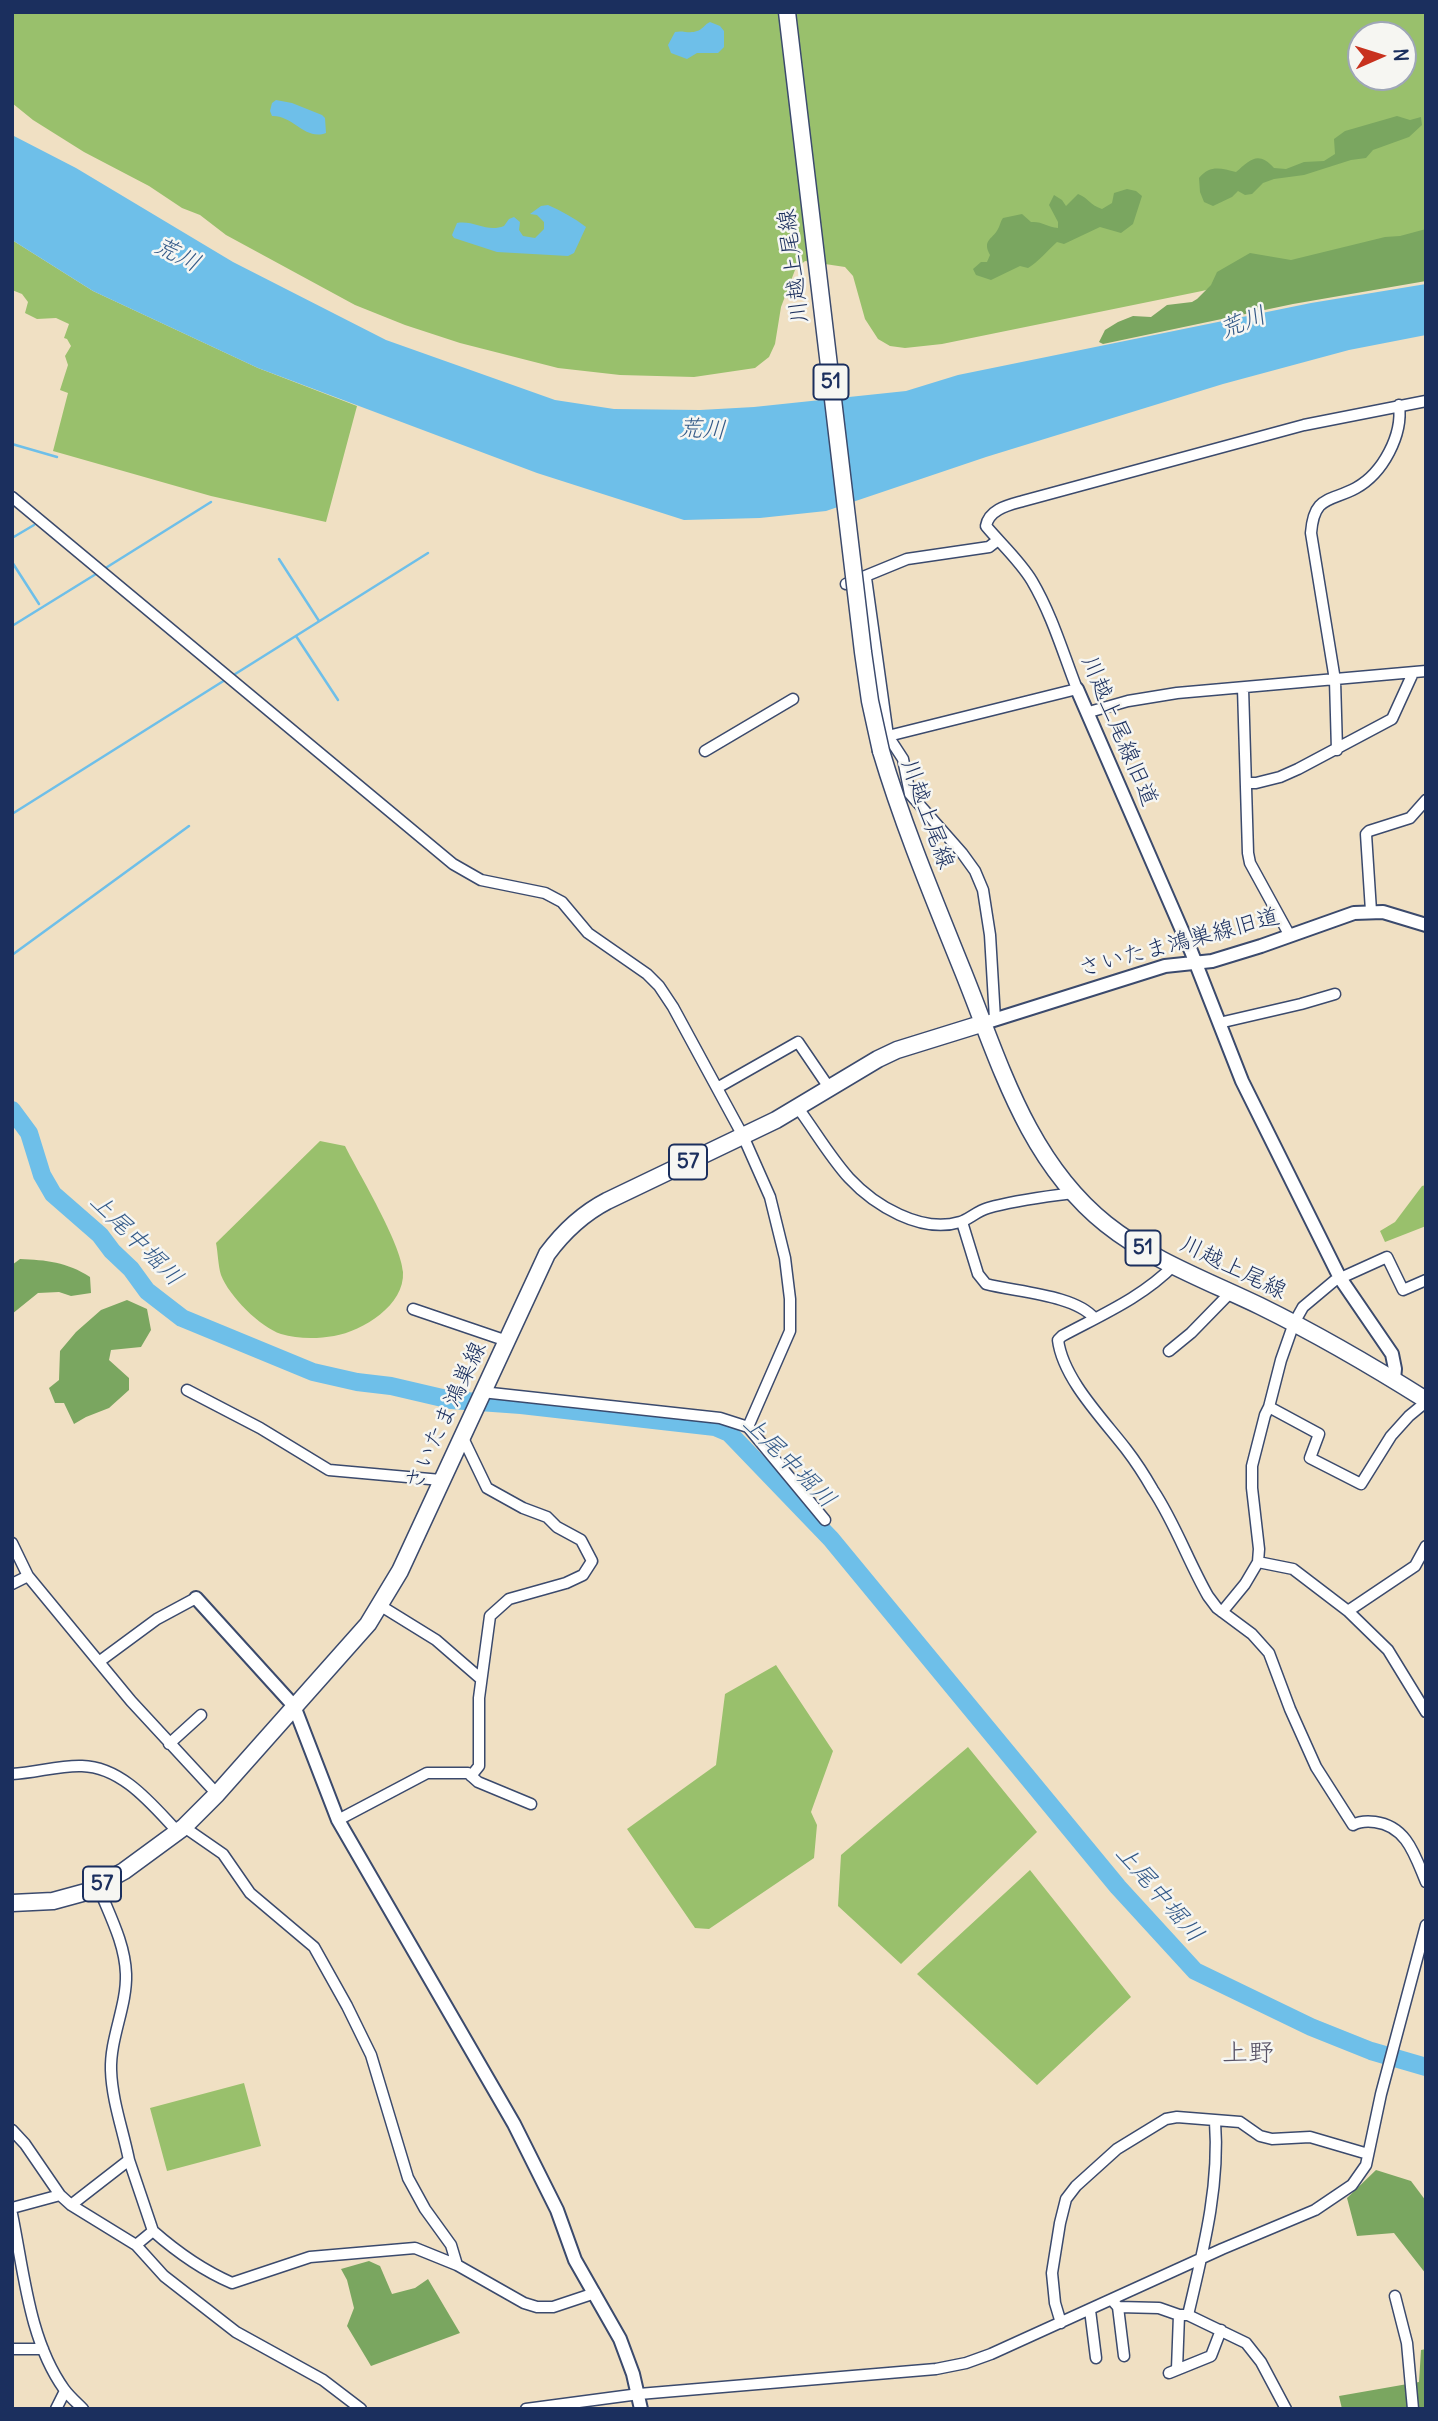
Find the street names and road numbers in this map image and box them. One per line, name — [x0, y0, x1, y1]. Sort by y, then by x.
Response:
street label: 川越上尾線 — [773, 207, 815, 325]
road number: 51 — [814, 364, 848, 400]
street label: 川越上尾線旧道 — [1075, 652, 1163, 810]
street label: 川越上尾線 — [894, 755, 960, 873]
street label: さいたま鴻巣線旧道 — [1075, 903, 1283, 983]
road number: 57 — [669, 1144, 707, 1180]
road number: 51 — [1126, 1230, 1160, 1266]
street label: 川越上尾線 — [1175, 1230, 1291, 1306]
street label: さいたま鴻巣線 — [399, 1337, 493, 1495]
road number: 57 — [83, 1867, 121, 1902]

